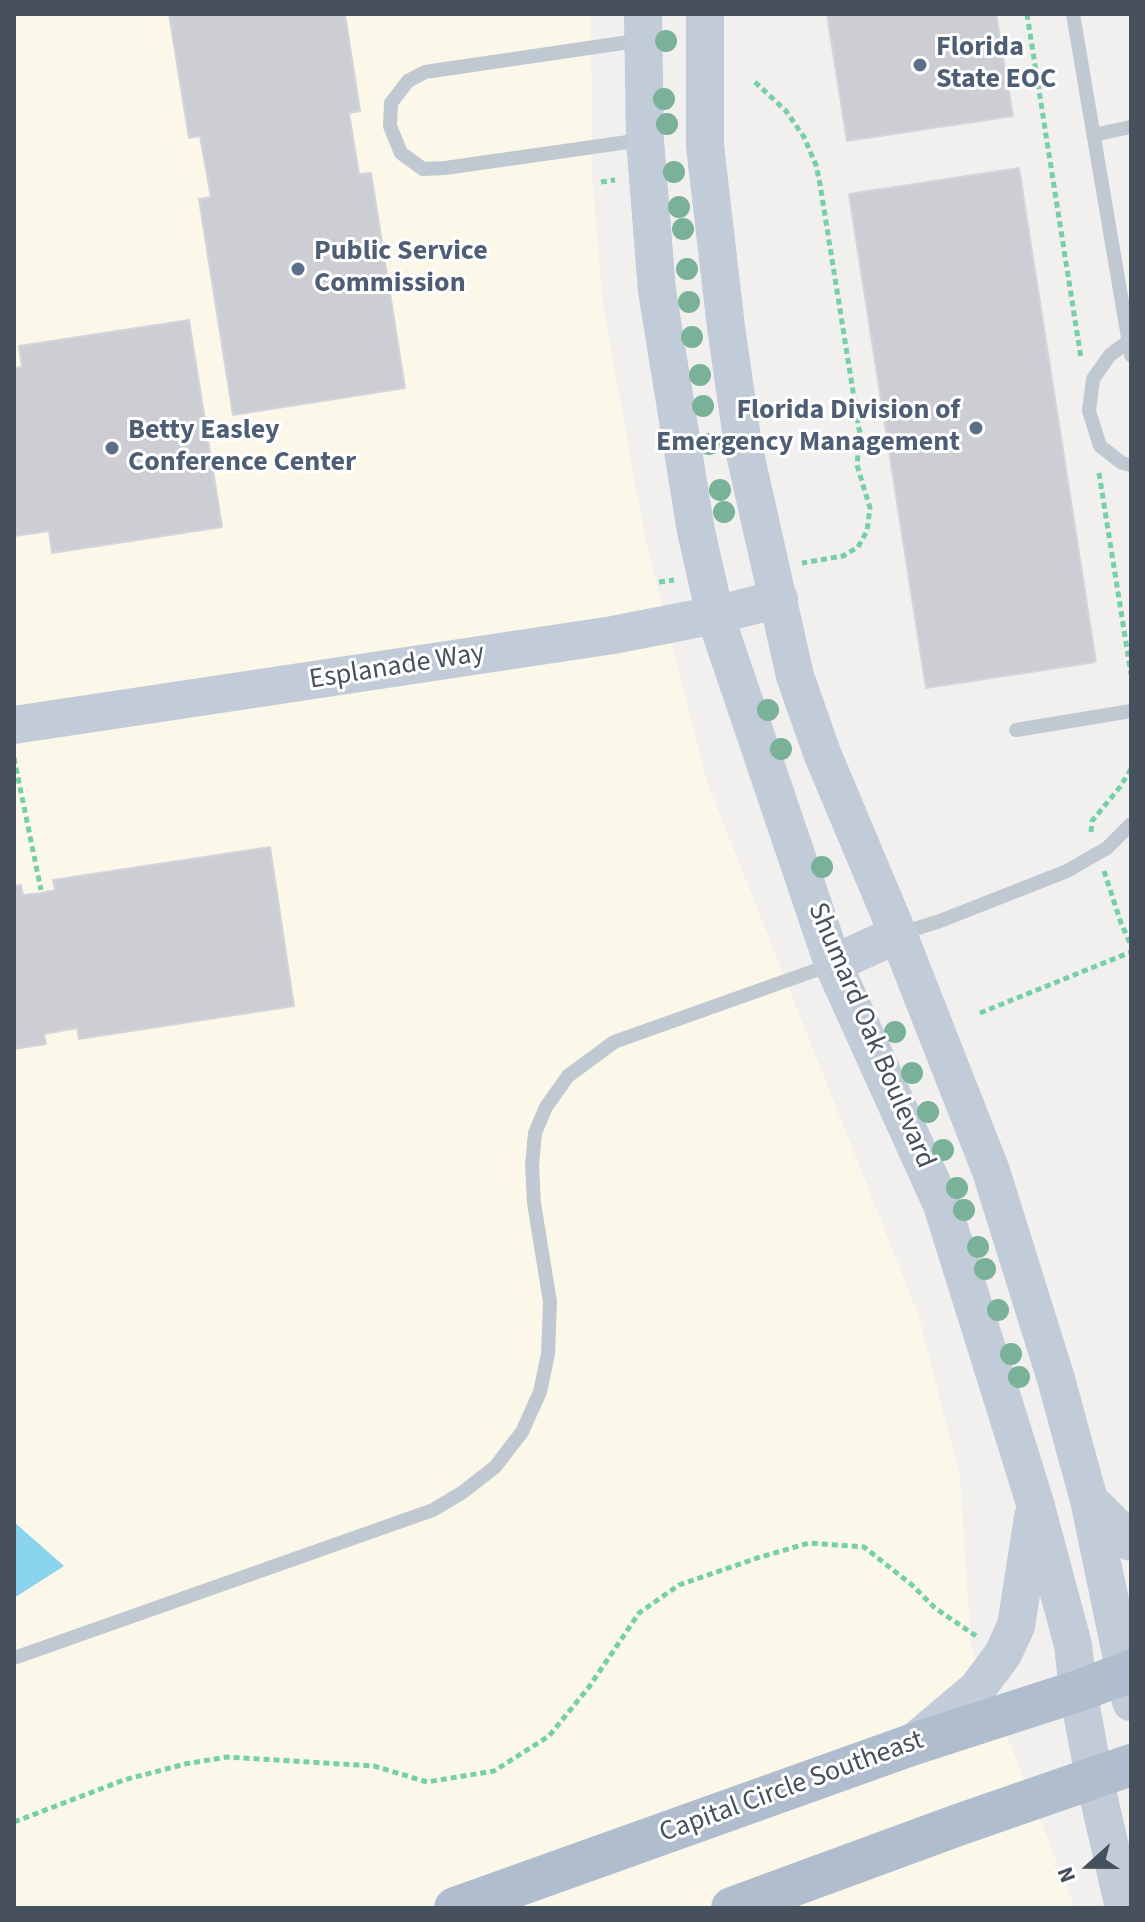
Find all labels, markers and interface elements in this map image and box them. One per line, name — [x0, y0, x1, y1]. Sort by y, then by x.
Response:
place label: Florida State EOC — [936, 32, 1056, 98]
marker: Florida State EOC — [911, 56, 929, 74]
place label: Public Service Commission — [314, 236, 488, 302]
marker: Public Service Commission — [289, 260, 307, 278]
place label: Florida Division of Emergency Management — [656, 395, 960, 461]
place label: Betty Easley Conference Center — [128, 415, 356, 481]
marker: Florida Division of Emergency Management — [967, 419, 985, 437]
marker: Betty Easley Conference Center — [103, 439, 121, 457]
street label: Esplanade Way — [307, 638, 487, 698]
street label: Shumard Oak Boulevard — [799, 898, 941, 1174]
street label: Capital Circle Southeast — [656, 1725, 928, 1851]
north arrow — [1049, 1826, 1129, 1906]
text: N — [1049, 1862, 1084, 1887]

